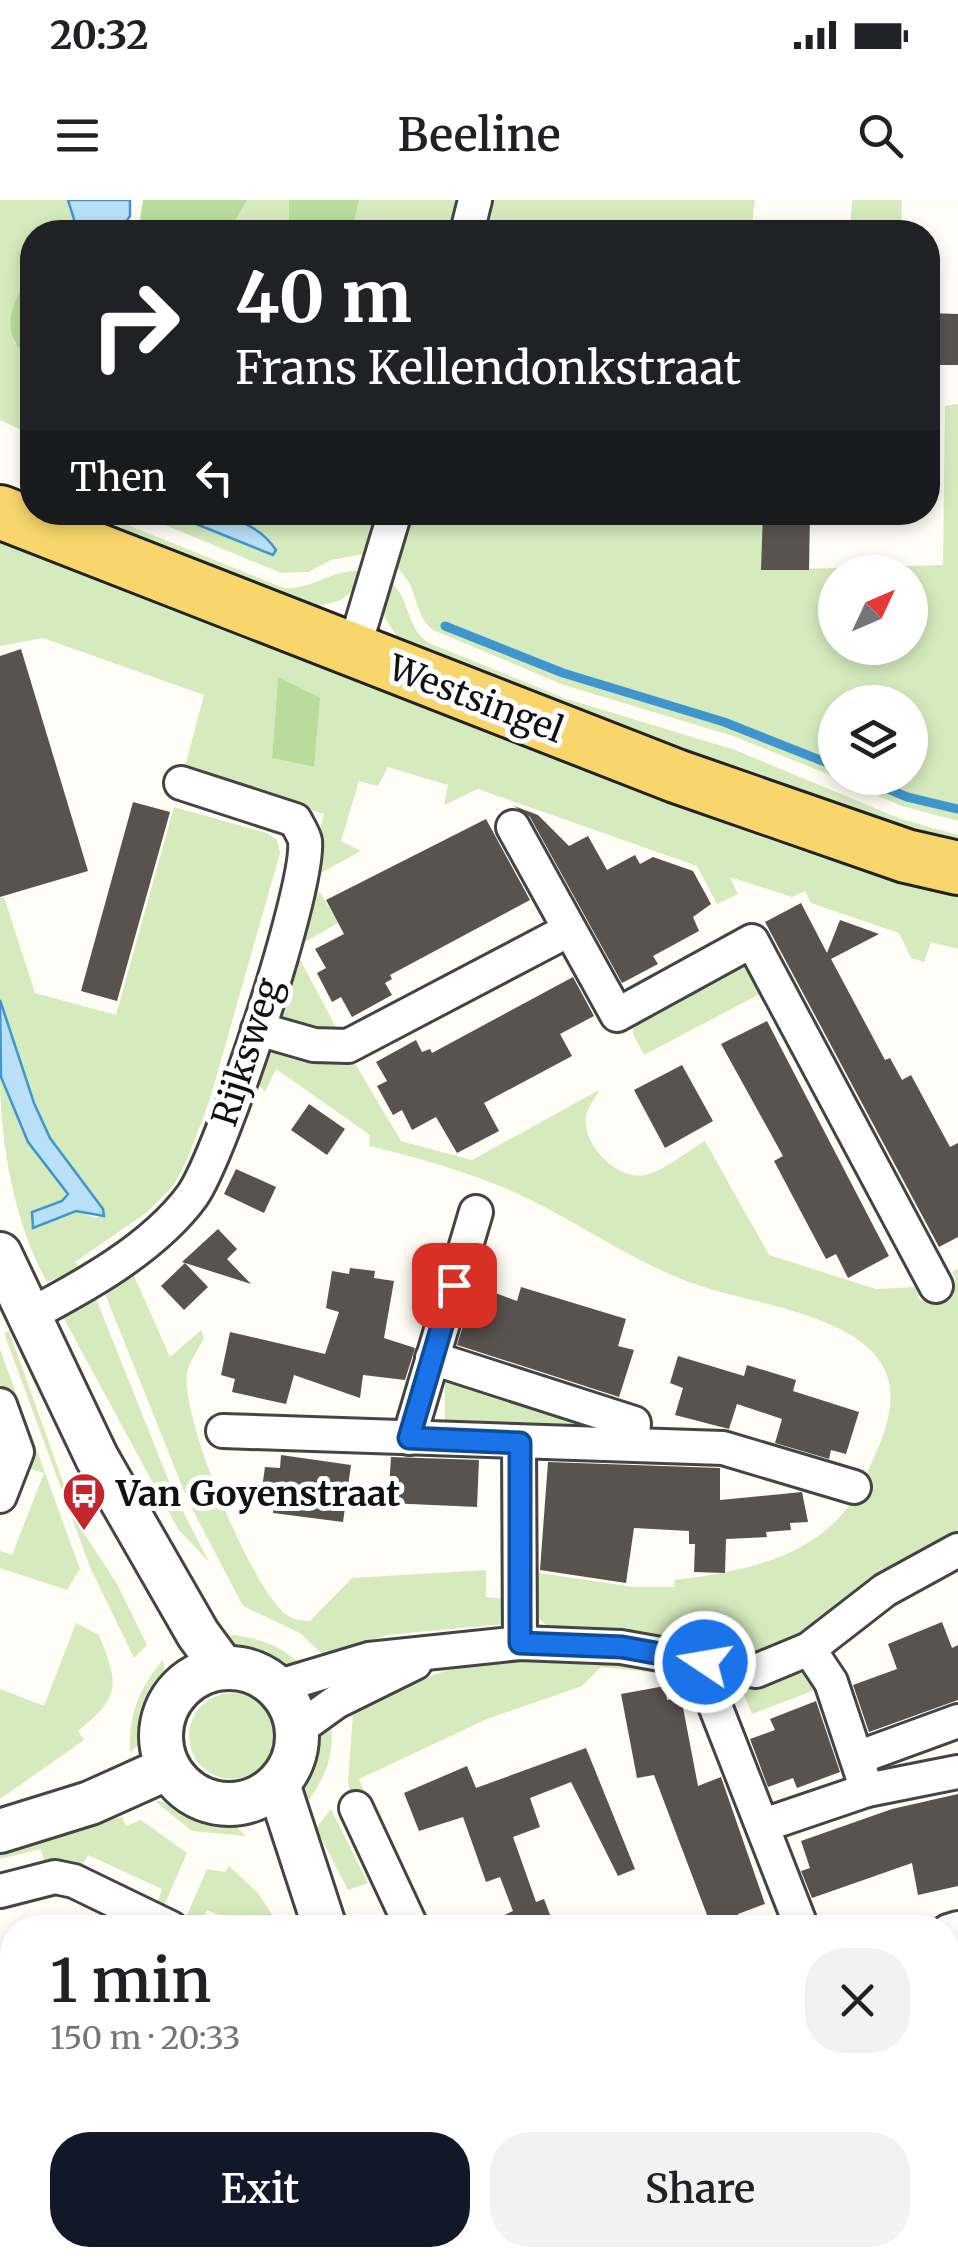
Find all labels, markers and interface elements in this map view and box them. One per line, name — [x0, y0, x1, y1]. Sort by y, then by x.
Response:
text: 20:32 — [50, 12, 149, 59]
text: Beeline — [398, 107, 560, 163]
icon: menu — [50, 108, 105, 163]
icon: search — [853, 108, 908, 163]
text: 40 m — [235, 253, 412, 341]
icon: right — [70, 260, 200, 390]
text: Frans Kellendonkstraat — [235, 340, 741, 396]
icon: left — [187, 450, 242, 505]
text: Then — [70, 454, 167, 501]
north arrow — [818, 555, 928, 665]
map controls — [818, 555, 928, 795]
street label: Westsingel — [381, 645, 570, 753]
button: layers — [818, 685, 928, 795]
street label: Rijksweg — [202, 972, 292, 1132]
pin — [412, 1243, 497, 1328]
icon: arrive — [427, 1258, 482, 1313]
bus stop icon: Van Goyenstraat — [61, 1471, 107, 1532]
place label: Van Goyenstraat — [115, 1472, 400, 1516]
position arrow — [653, 1610, 757, 1714]
text: 1 min — [50, 1943, 211, 2018]
button: close — [805, 1948, 910, 2053]
text: 150 m · 20:33 — [50, 2018, 241, 2058]
button: Exit — [50, 2132, 470, 2247]
button: Share — [490, 2132, 910, 2247]

